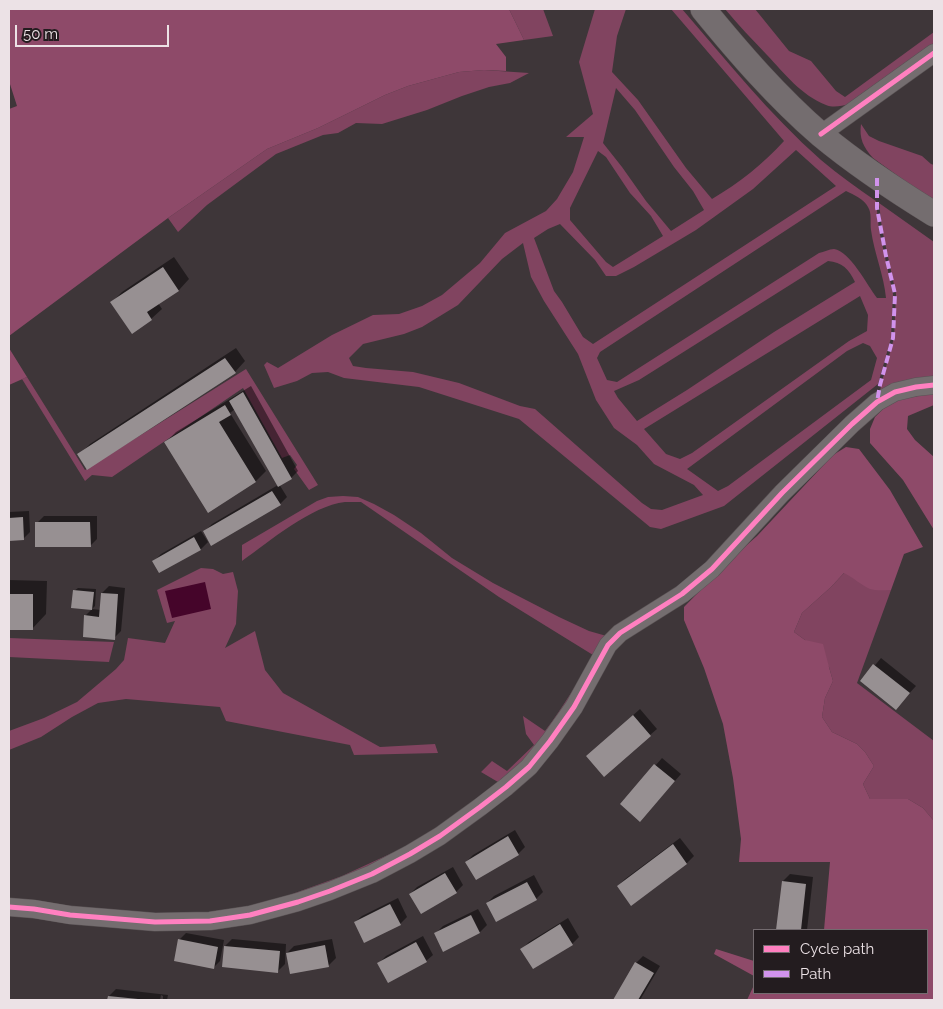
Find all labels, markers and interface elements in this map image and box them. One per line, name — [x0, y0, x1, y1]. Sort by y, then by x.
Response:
scale bar — [18, 15, 171, 47]
text: 50 m — [23, 25, 58, 43]
legend — [753, 929, 928, 994]
text: Cycle path — [800, 940, 874, 958]
text: Path — [800, 965, 831, 983]

